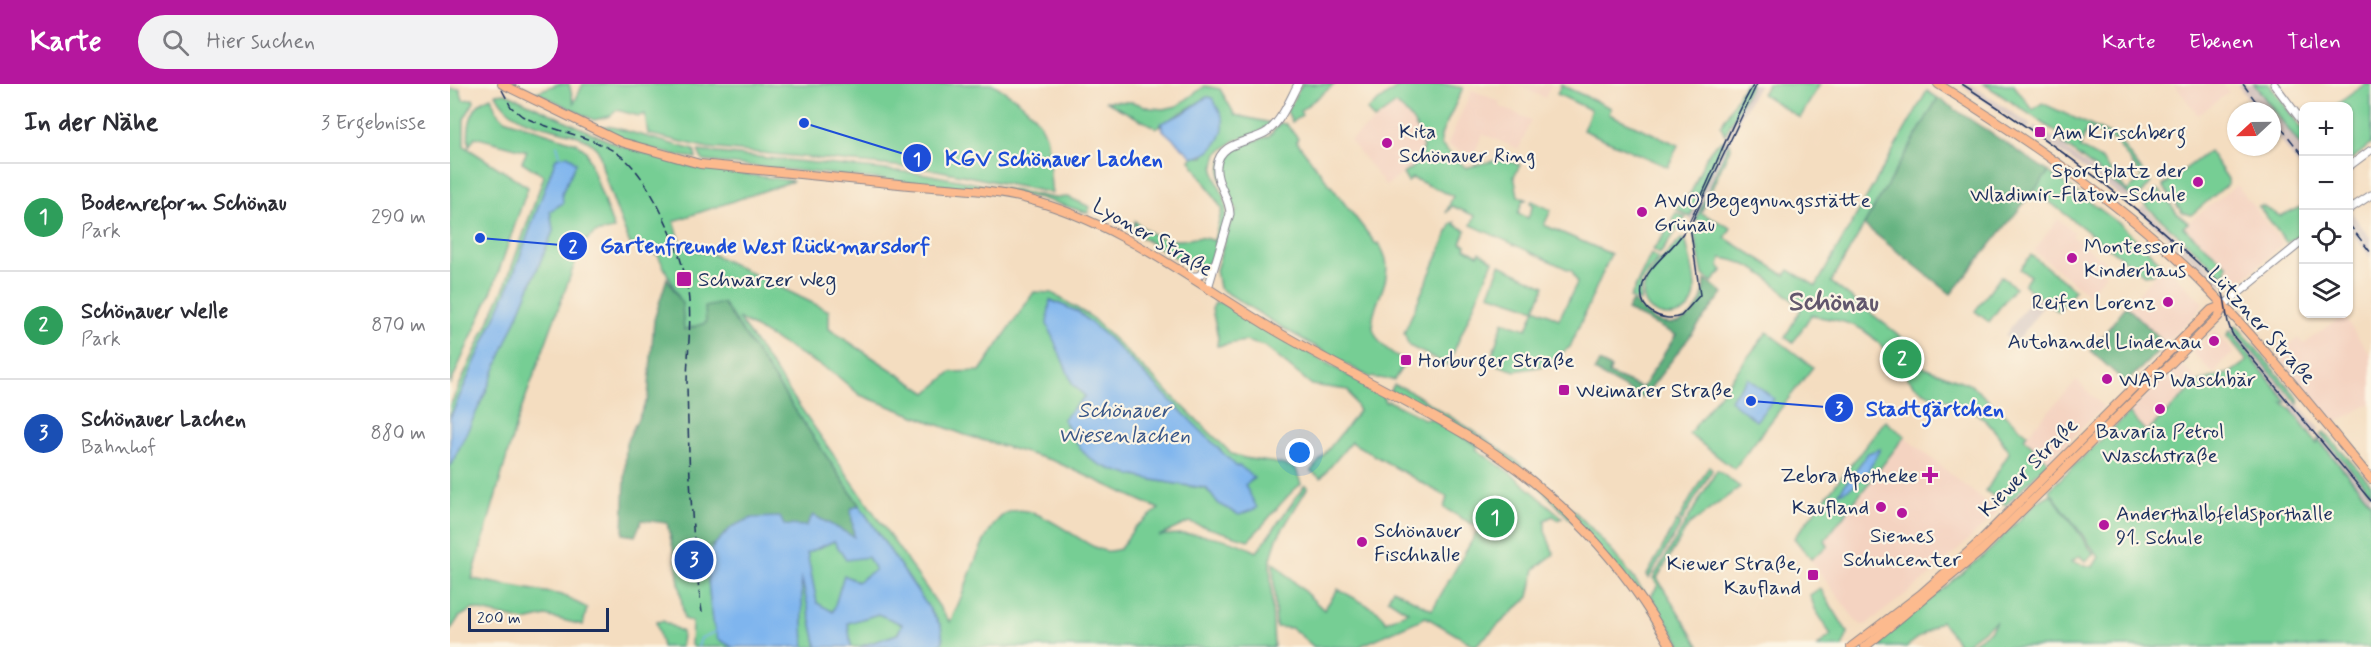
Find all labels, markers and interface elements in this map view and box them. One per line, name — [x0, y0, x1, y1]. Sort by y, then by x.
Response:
search box — [138, 15, 558, 69]
text: Karte — [30, 24, 102, 61]
icon: search — [159, 26, 192, 59]
text: Hier suchen — [207, 28, 315, 56]
text: Karte — [2102, 28, 2156, 56]
text: Ebenen — [2189, 28, 2254, 56]
text: Teilen — [2287, 28, 2341, 56]
north arrow — [2227, 102, 2281, 156]
map controls — [2299, 102, 2353, 318]
button: + — [2299, 102, 2353, 156]
text: In der Nähe — [24, 106, 158, 140]
text: 3 Ergebnisse — [321, 110, 426, 137]
place label: Kita Schönauer Ring — [1399, 118, 1535, 170]
place label: Am Kirschberg — [2052, 119, 2186, 149]
marker: Am Kirschberg — [2033, 125, 2047, 139]
marker: Kita Schönauer Ring — [1380, 136, 1394, 150]
callout: KGV Schönauer Lachen — [902, 138, 1176, 178]
text: KGV Schönauer Lachen — [945, 146, 1163, 174]
text: 1 — [913, 148, 921, 172]
button: − — [2299, 156, 2353, 210]
place label: Sportplatz der Wladimir-Flatow-Schule — [1970, 157, 2186, 209]
marker: Sportplatz der Wladimir-Flatow-Schule — [2191, 175, 2205, 189]
place label: AWO Begegnungsstätte Grünau — [1654, 187, 1871, 239]
text: Bodenreform Schönau — [81, 190, 287, 218]
street label: Lyoner Straße — [1087, 192, 1218, 284]
text: 1 — [39, 204, 48, 231]
text: 290 m — [371, 204, 426, 231]
marker: AWO Begegnungsstätte Grünau — [1635, 205, 1649, 219]
button: locate — [2299, 210, 2353, 264]
text: Park — [81, 218, 121, 245]
callout: Gartenfreunde West Rückmarsdorf — [558, 226, 943, 266]
text: Gartenfreunde West Rückmarsdorf — [600, 233, 930, 261]
place label: Montessori Kinderhaus — [2084, 233, 2186, 285]
text: 2 — [569, 235, 578, 259]
marker: Montessori Kinderhaus — [2065, 251, 2079, 265]
street label: Lützner Straße — [2201, 261, 2322, 391]
button: layers — [2299, 264, 2353, 318]
place label: Schwarzer Weg — [698, 266, 836, 295]
marker: Schwarzer Weg — [675, 270, 693, 288]
district label: Schönau — [1789, 285, 1879, 320]
place label: Reifen Lorenz — [2032, 289, 2156, 317]
marker: Reifen Lorenz — [2161, 295, 2175, 309]
text: Schönauer Welle — [81, 298, 228, 326]
text: 2 — [39, 312, 48, 339]
text: 870 m — [371, 312, 426, 339]
text: Park — [81, 326, 121, 353]
place label: Autohandel Lindenau — [2007, 328, 2202, 356]
marker: Autohandel Lindenau — [2207, 334, 2221, 348]
pin: 2 — [1882, 336, 1922, 382]
place label: Horburger Straße — [1418, 347, 1575, 377]
marker: Horburger Straße — [1399, 353, 1413, 367]
place label: WAP Waschbär — [2119, 366, 2256, 394]
marker: WAP Waschbär — [2100, 372, 2114, 386]
place label: Weimarer Straße — [1576, 377, 1733, 405]
marker: Weimarer Straße — [1557, 383, 1571, 397]
callout: Stadtgärtchen — [1824, 388, 2016, 428]
text: Stadtgärtchen — [1866, 396, 2004, 428]
water label: Schönauer Wiesenlachen — [1058, 397, 1190, 450]
text: 3 — [1835, 397, 1844, 421]
marker: Bavaria Petrol Waschstraße — [2153, 402, 2167, 416]
text: Schönauer Lachen — [81, 406, 246, 434]
street label: Kiewer Straße — [1973, 412, 2085, 524]
place label: Bavaria Petrol Waschstraße — [2096, 418, 2224, 470]
text: 3 — [39, 420, 48, 447]
text: 880 m — [370, 420, 426, 447]
text: Bahnhof — [81, 434, 156, 461]
your location — [1285, 438, 1314, 467]
place label: Zebra Apotheke — [1780, 462, 1918, 491]
marker: Zebra Apotheke — [1923, 468, 1937, 482]
place label: Kaufland — [1792, 494, 1869, 522]
pin: 1 — [1476, 496, 1514, 540]
marker: Kaufland — [1874, 500, 1888, 514]
place label: Anderthalbfeldsporthalle 91. Schule — [2116, 500, 2333, 552]
marker: Siemes Schuhcenter — [1895, 506, 1909, 520]
place label: Schönauer Fischhalle — [1374, 517, 1463, 569]
marker: Anderthalbfeldsporthalle 91. Schule — [2097, 518, 2111, 532]
place label: Siemes Schuhcenter — [1843, 522, 1961, 574]
marker: Schönauer Fischhalle — [1355, 535, 1369, 549]
pin: 3 — [674, 538, 714, 582]
place label: Kiewer Straße, Kaufland — [1666, 550, 1801, 602]
marker: Kiewer Straße, Kaufland — [1806, 568, 1820, 582]
scale bar — [468, 605, 609, 632]
text: 200 m — [477, 608, 521, 629]

